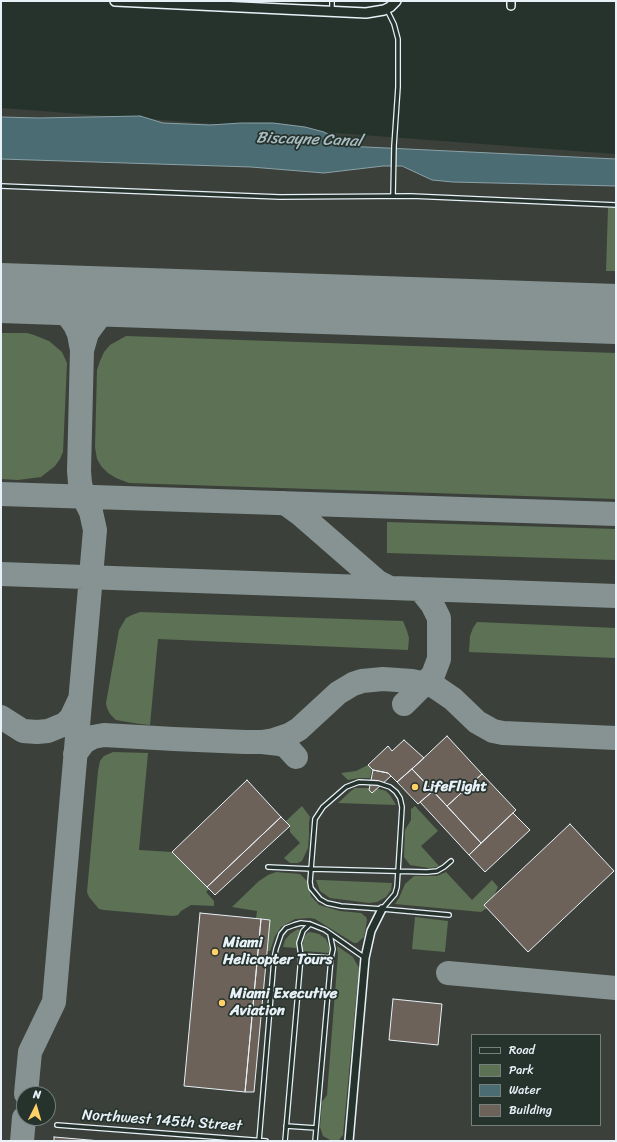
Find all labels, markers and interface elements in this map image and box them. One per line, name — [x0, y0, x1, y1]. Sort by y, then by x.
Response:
water label: Biscayne Canal — [256, 129, 362, 151]
place label: LifeFlight — [423, 778, 487, 796]
marker: LifeFlight — [410, 782, 420, 792]
place label: Miami Helicopter Tours — [223, 934, 333, 969]
marker: Miami Helicopter Tours — [210, 947, 220, 957]
place label: Miami Executive Aviation — [230, 985, 338, 1020]
marker: Miami Executive Aviation — [217, 998, 227, 1008]
legend — [471, 1034, 601, 1126]
text: Road — [509, 1039, 535, 1061]
text: Park — [509, 1059, 534, 1081]
text: Water — [509, 1079, 541, 1101]
text: N — [32, 1085, 42, 1104]
north arrow — [16, 1086, 56, 1126]
text: Building — [509, 1099, 552, 1121]
street label: Northwest 145th Street — [81, 1106, 243, 1136]

